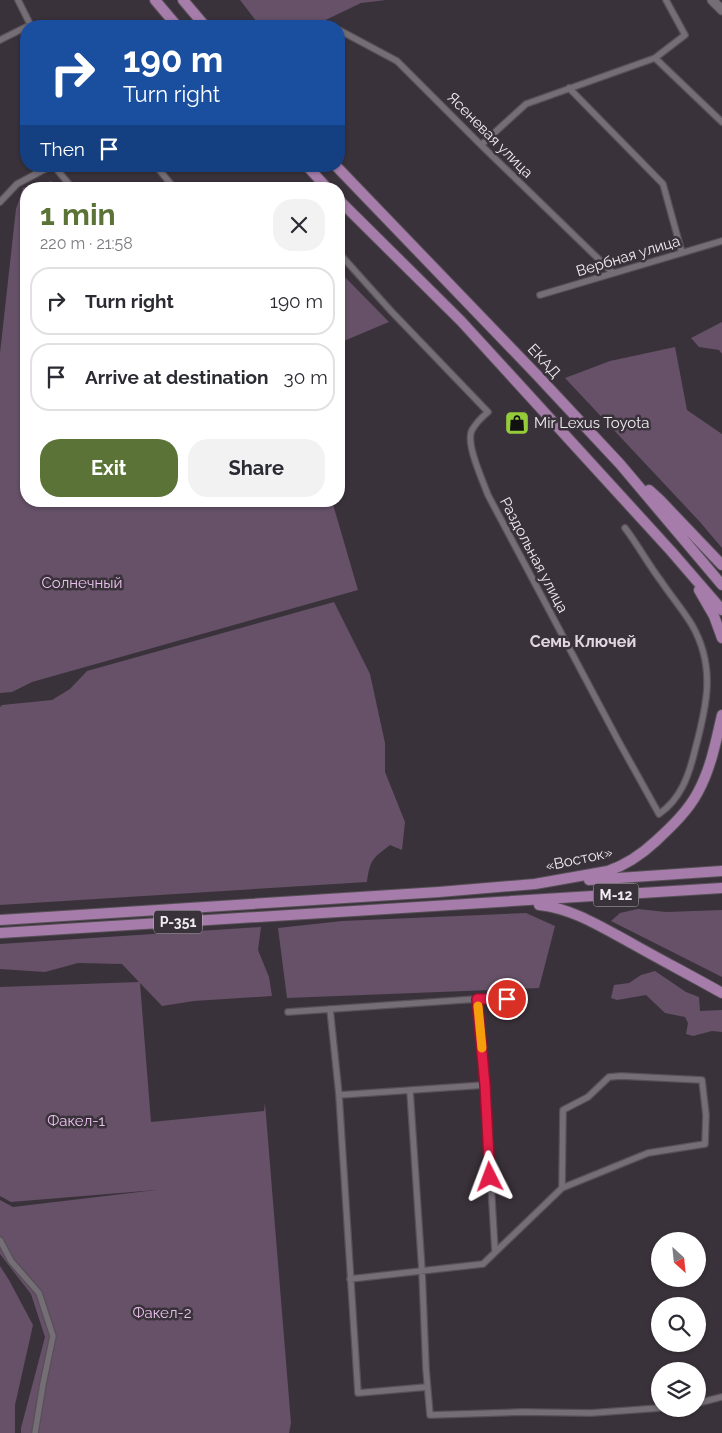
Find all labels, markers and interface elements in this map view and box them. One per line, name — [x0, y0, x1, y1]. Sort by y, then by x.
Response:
text: 190 m — [123, 39, 223, 80]
icon: right — [40, 40, 105, 105]
text: Turn right — [123, 81, 220, 107]
street label: Ясеневая улица — [443, 88, 537, 182]
icon: arrive — [95, 135, 123, 163]
text: Then — [40, 138, 85, 160]
text: 1 min — [40, 197, 116, 232]
button: close — [273, 199, 325, 251]
street label: Вербная улица — [574, 232, 682, 280]
text: 220 m · 21:58 — [40, 234, 133, 253]
icon: right — [42, 287, 70, 315]
text: Turn right — [85, 290, 174, 312]
text: 190 m — [270, 290, 323, 312]
street label: ЕКАД — [524, 340, 564, 382]
icon: arrive — [42, 363, 70, 391]
text: Arrive at destination — [85, 366, 269, 388]
text: 30 m — [284, 366, 328, 388]
shop icon: Mir Lexus Toyota — [504, 410, 530, 436]
place label: Mir Lexus Toyota — [534, 414, 649, 432]
button: Exit — [40, 439, 178, 497]
button: Share — [188, 439, 325, 497]
street label: Раздольная улица — [496, 494, 572, 616]
park label: Солнечный — [42, 574, 122, 592]
district label: Семь Ключей — [530, 632, 636, 651]
street label: «Восток» — [544, 843, 614, 875]
road number: М-12 — [594, 884, 638, 906]
road number: Р-351 — [154, 910, 202, 934]
pin — [486, 978, 528, 1020]
icon: arrive — [493, 985, 521, 1013]
park label: Факел-1 — [47, 1112, 105, 1130]
position arrow — [463, 1150, 515, 1202]
north arrow — [651, 1232, 706, 1288]
map controls — [651, 1232, 706, 1417]
button: search — [651, 1297, 706, 1352]
park label: Факел-2 — [132, 1304, 192, 1322]
button: layers — [651, 1362, 706, 1417]

